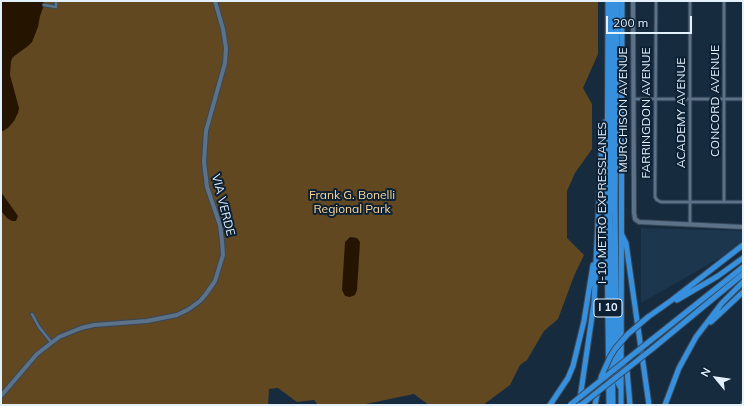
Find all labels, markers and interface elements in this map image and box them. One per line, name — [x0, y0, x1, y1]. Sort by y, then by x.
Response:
scale bar — [608, 8, 694, 34]
text: 200 m — [613, 15, 648, 30]
street label: CONCORD AVENUE — [708, 45, 722, 157]
street label: MURCHISON AVENUE — [616, 47, 630, 173]
street label: FARRINGDON AVENUE — [639, 47, 653, 179]
street label: ACADEMY AVENUE — [674, 58, 688, 168]
street label: I-10 METRO EXPRESSLANES — [595, 122, 609, 284]
street label: VIA VERDE — [208, 173, 238, 237]
park label: Frank G. Bonelli Regional Park — [309, 188, 395, 216]
road number: I 10 — [594, 299, 622, 317]
north arrow — [696, 358, 736, 398]
text: N — [697, 365, 714, 379]

